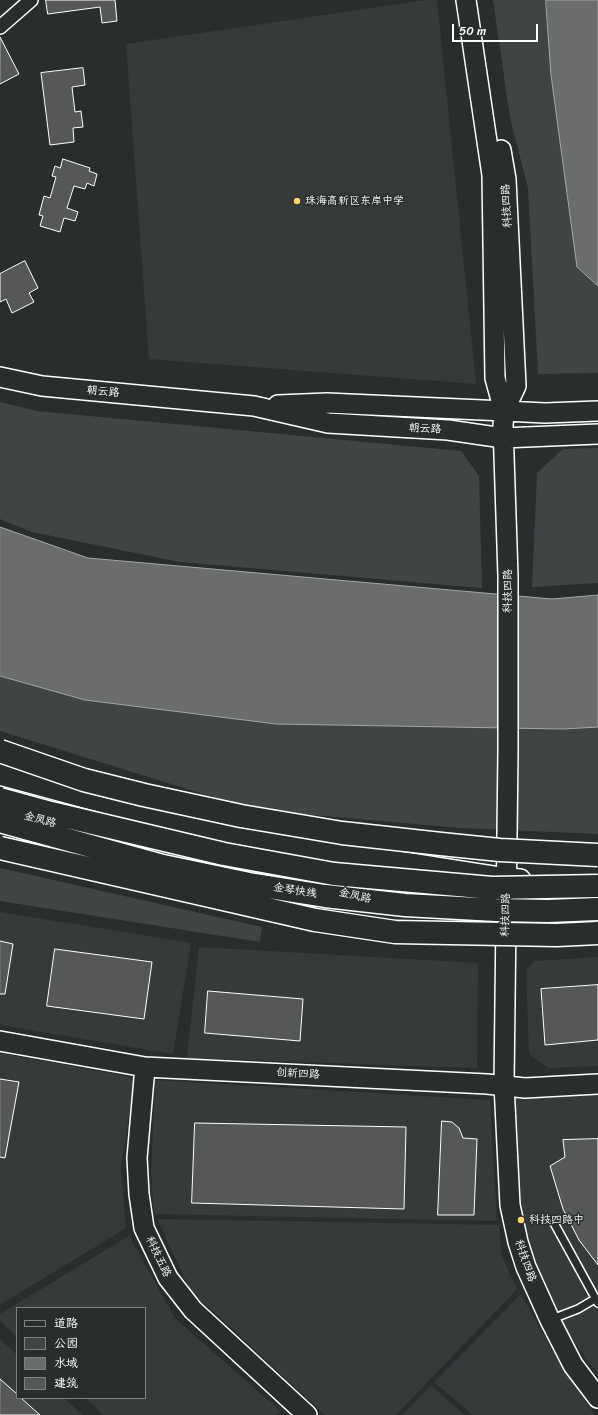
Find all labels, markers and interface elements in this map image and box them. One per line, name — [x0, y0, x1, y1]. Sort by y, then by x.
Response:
scale bar — [454, 16, 540, 42]
text: 50 m — [459, 20, 486, 42]
street label: 科技四路 — [499, 184, 515, 228]
place label: 珠海高新区东岸中学 — [305, 194, 404, 208]
marker: 珠海高新区东岸中学 — [292, 196, 302, 206]
street label: 朝云路 — [86, 384, 120, 400]
street label: 朝云路 — [408, 422, 442, 436]
street label: 科技四路 — [501, 569, 515, 613]
street label: 金凤路 — [22, 809, 58, 831]
street label: 金琴快线 — [272, 881, 318, 901]
street label: 金凤路 — [337, 886, 373, 906]
street label: 科技四路 — [499, 893, 513, 937]
street label: 创新四路 — [276, 1066, 320, 1082]
place label: 科技四路中 — [529, 1213, 584, 1227]
marker: 科技四路中 — [516, 1215, 526, 1225]
street label: 科技五路 — [142, 1234, 174, 1280]
street label: 科技四路 — [512, 1238, 538, 1284]
legend — [16, 1307, 146, 1399]
text: 道路 — [54, 1312, 78, 1334]
text: 公园 — [54, 1332, 78, 1354]
text: 水域 — [54, 1352, 78, 1374]
text: 建筑 — [54, 1372, 78, 1394]

